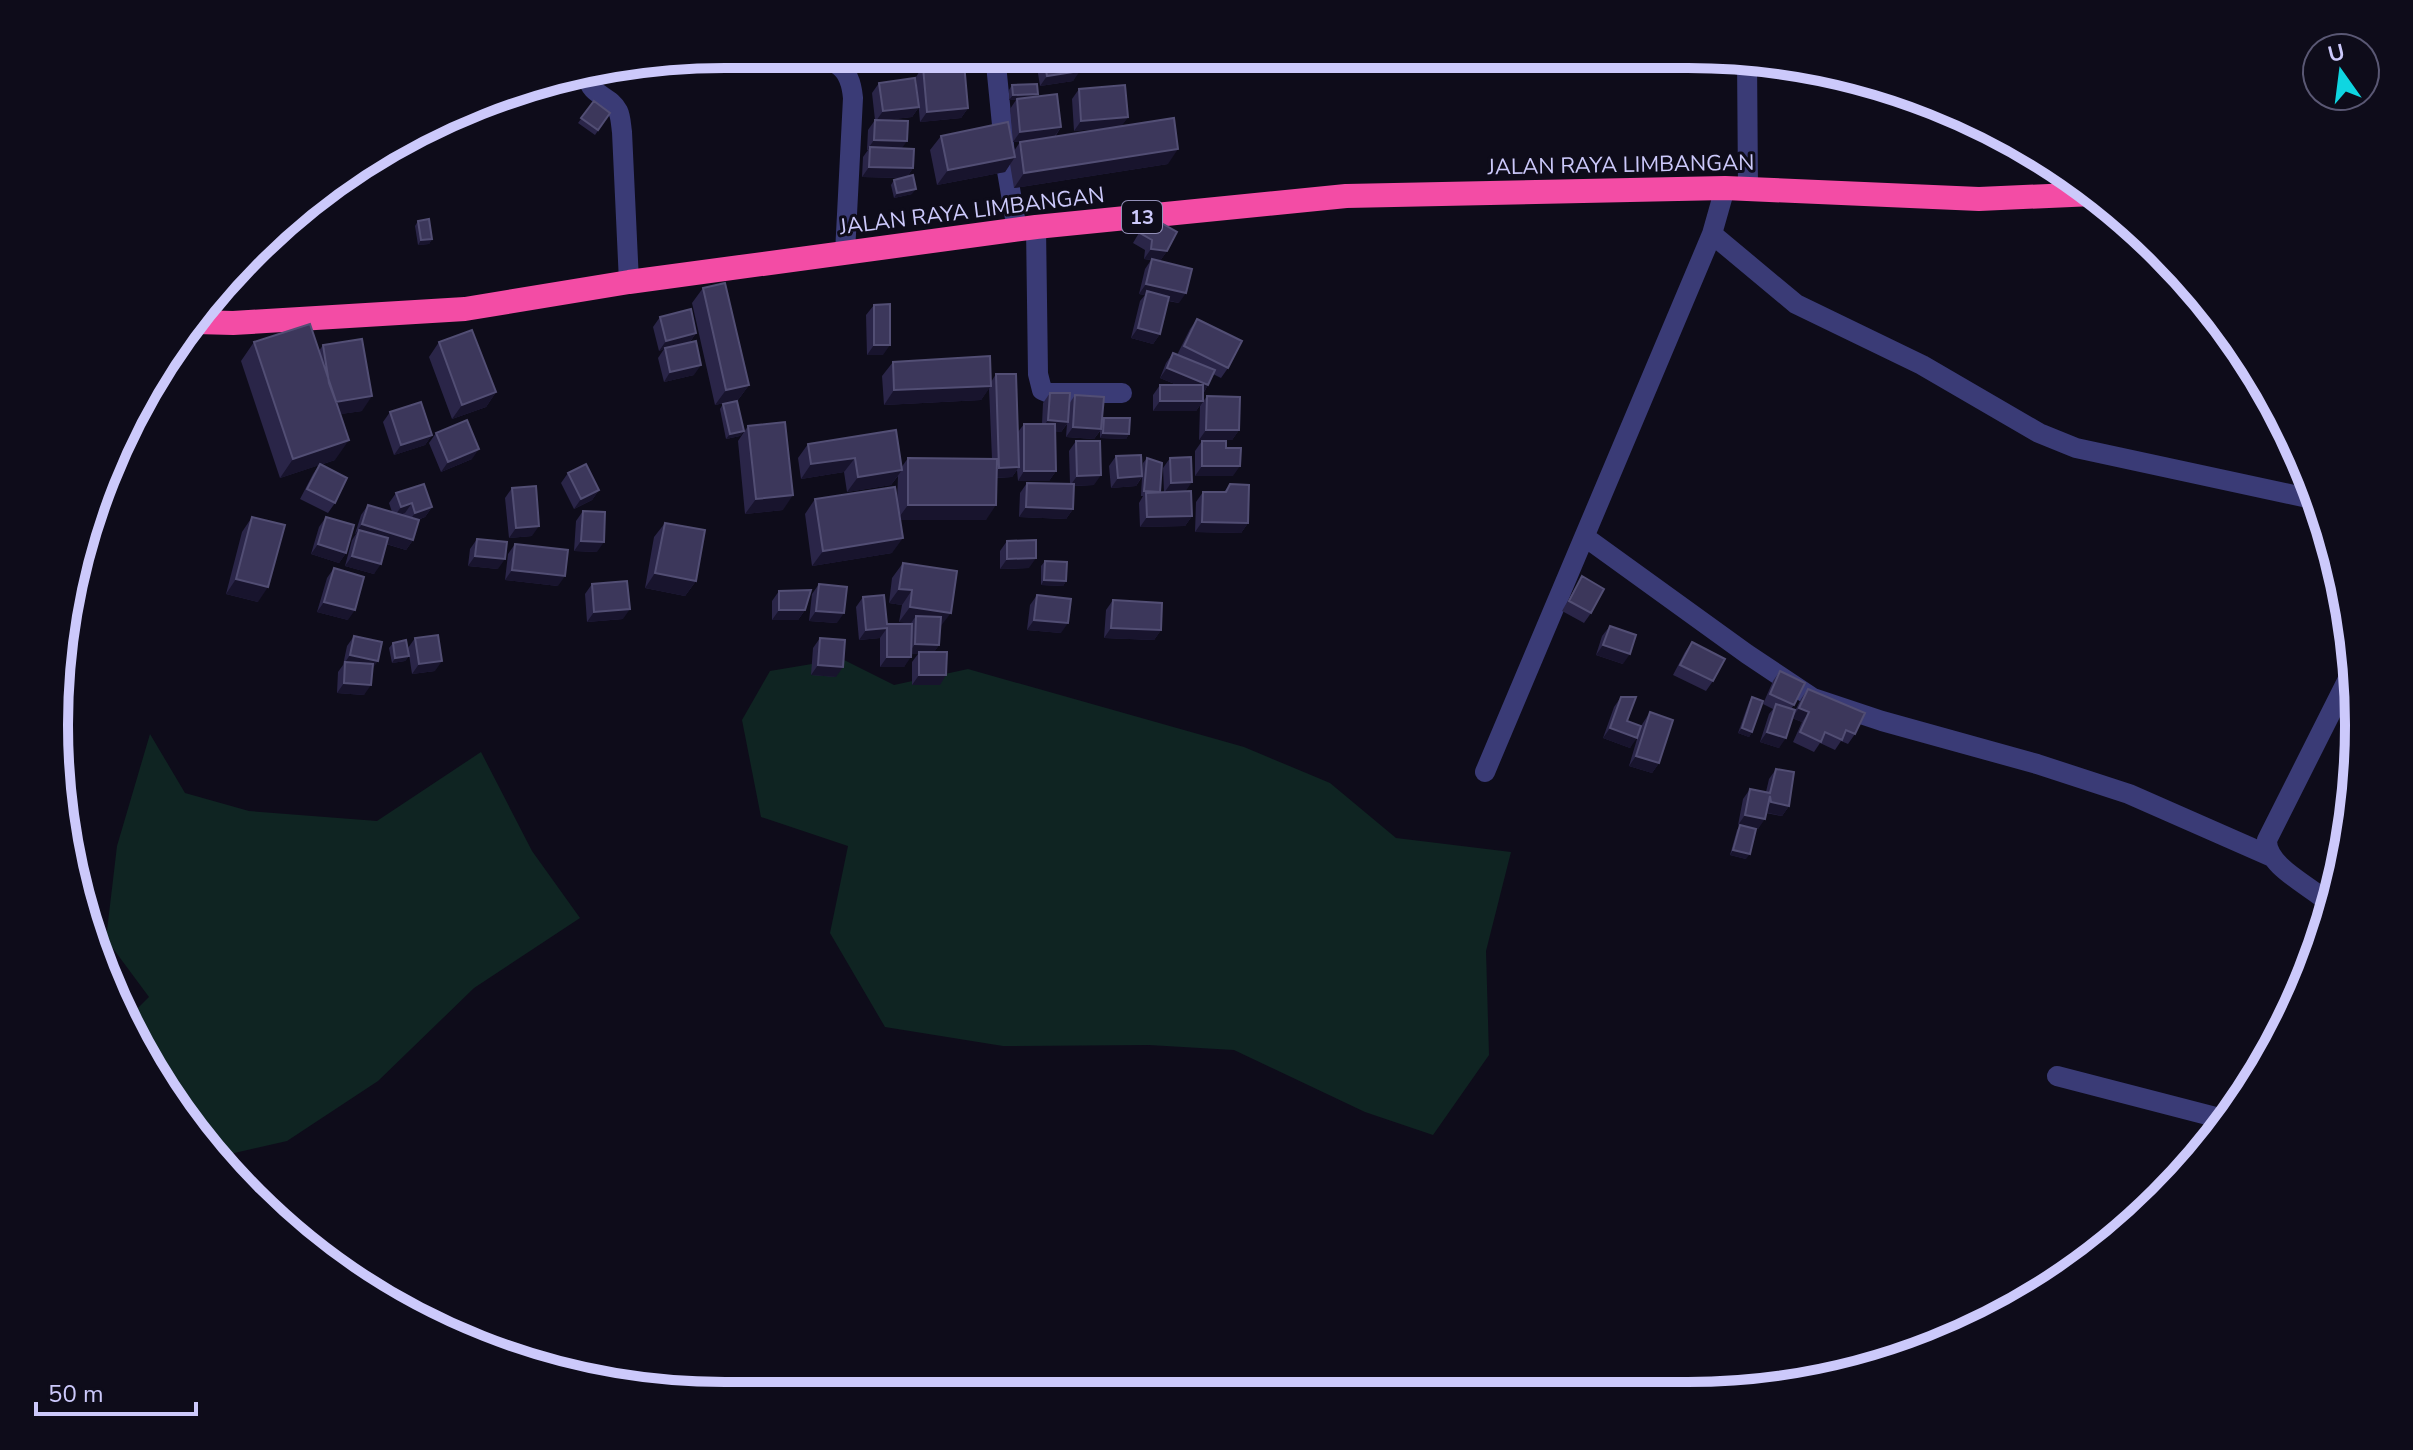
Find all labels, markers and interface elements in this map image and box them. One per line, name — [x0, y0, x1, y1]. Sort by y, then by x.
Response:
north arrow — [2301, 32, 2381, 112]
text: U — [2325, 37, 2348, 70]
street label: JALAN RAYA LIMBANGAN — [1486, 148, 1755, 182]
street label: JALAN RAYA LIMBANGAN — [837, 180, 1106, 242]
road number: 13 — [1122, 201, 1162, 233]
scale bar — [36, 1366, 196, 1416]
text: 50 m — [48, 1378, 104, 1410]

